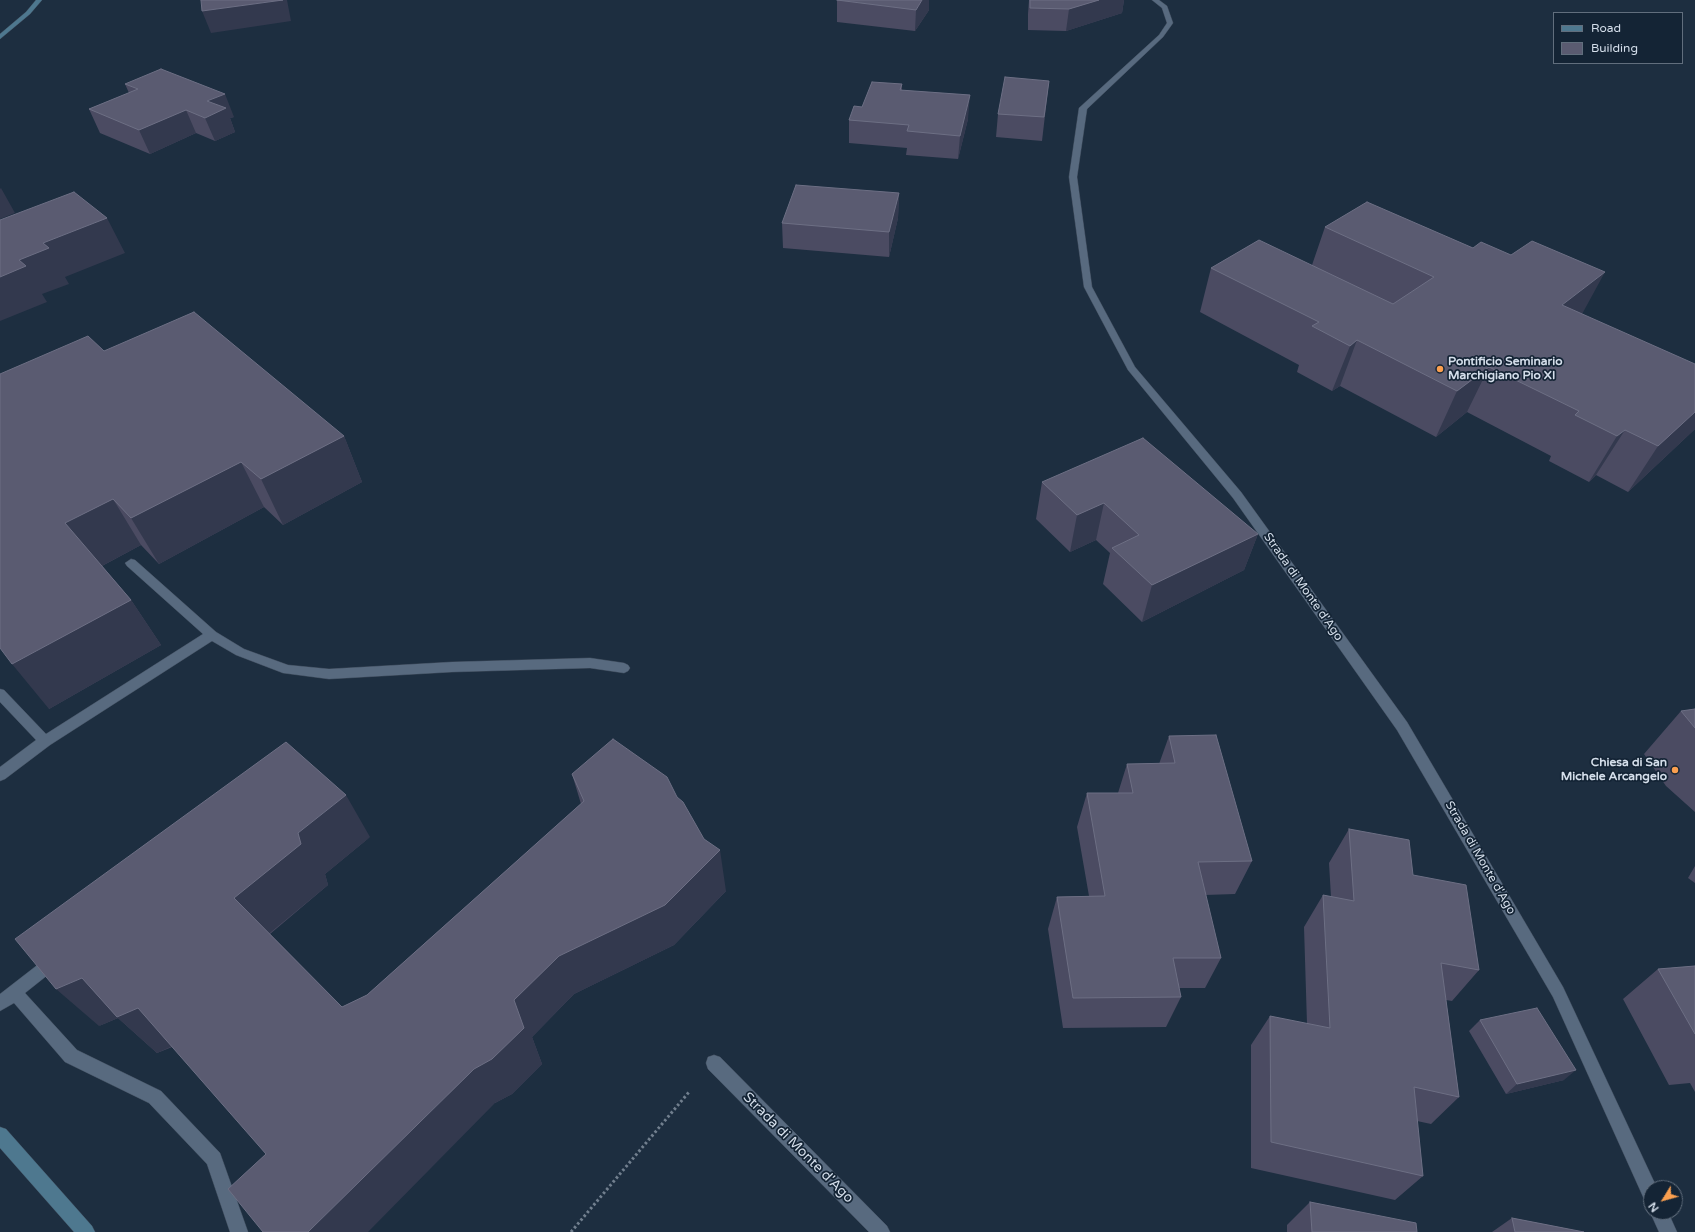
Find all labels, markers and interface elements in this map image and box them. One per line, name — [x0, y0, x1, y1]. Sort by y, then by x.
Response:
legend — [1553, 12, 1683, 64]
text: Road — [1591, 21, 1621, 35]
text: Building — [1591, 41, 1638, 55]
place label: Pontificio Seminario Marchigiano Pio XI — [1448, 355, 1562, 383]
marker: Pontificio Seminario Marchigiano Pio XI — [1435, 364, 1445, 374]
street label: Strada di Monte d'Ago — [1260, 530, 1346, 644]
place label: Chiesa di San Michele Arcangelo — [1561, 756, 1667, 784]
marker: Chiesa di San Michele Arcangelo — [1670, 765, 1680, 775]
street label: Strada di Monte d'Ago — [1442, 799, 1518, 917]
street label: Strada di Monte d'Ago — [739, 1089, 857, 1207]
north arrow — [1643, 1180, 1683, 1220]
text: N — [1646, 1199, 1662, 1214]

